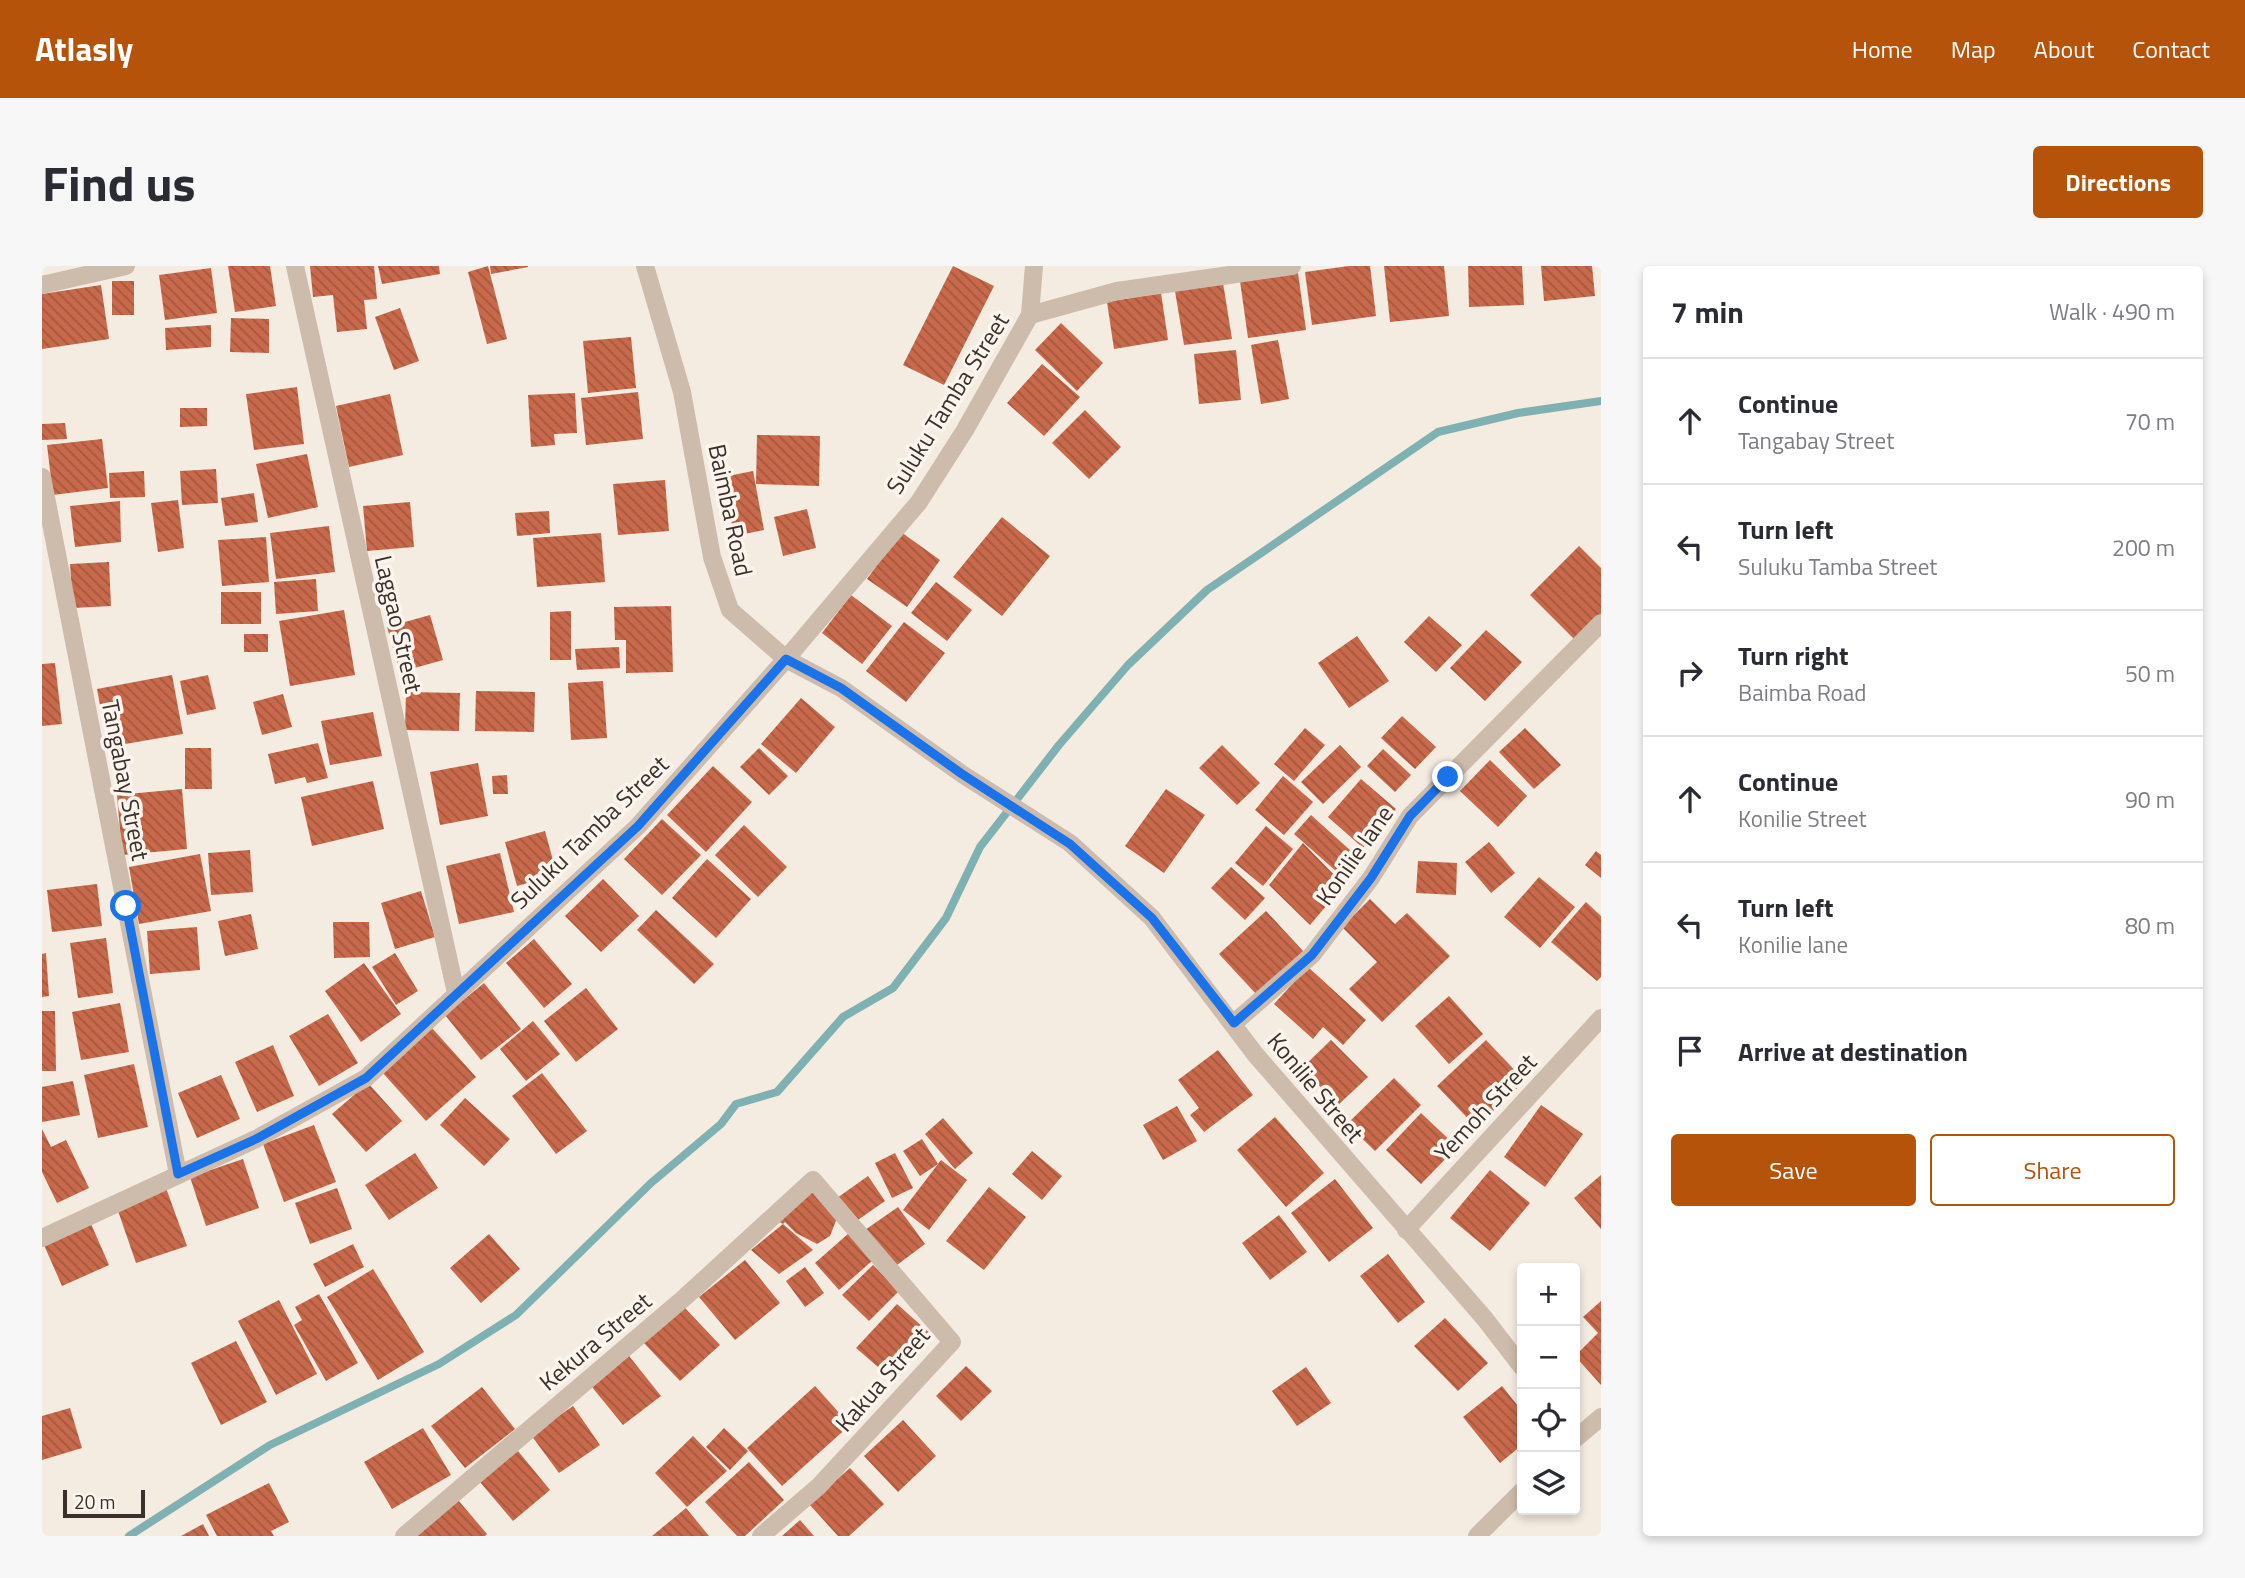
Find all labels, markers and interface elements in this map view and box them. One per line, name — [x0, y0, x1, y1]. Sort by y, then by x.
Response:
text: Atlasly — [35, 24, 133, 74]
text: Home — [1852, 31, 1913, 67]
text: Map — [1951, 31, 1996, 67]
text: About — [2034, 31, 2094, 67]
text: Contact — [2132, 31, 2210, 67]
text: Find us — [42, 145, 196, 220]
button: Directions — [2033, 146, 2203, 218]
text: 7 min — [1671, 289, 1744, 335]
text: Walk · 490 m — [2049, 294, 2175, 329]
street label: Suluku Tamba Street — [877, 305, 1018, 501]
text: Continue — [1738, 384, 1838, 423]
icon: ahead — [1671, 402, 1709, 440]
text: 70 m — [2125, 404, 2175, 439]
text: Tangabay Street — [1738, 423, 1894, 458]
street label: Baimba Road — [699, 441, 763, 579]
text: Turn left — [1738, 510, 1833, 549]
icon: left — [1671, 528, 1709, 566]
text: 200 m — [2112, 530, 2175, 565]
text: Suluku Tamba Street — [1738, 549, 1937, 584]
street label: Laggao Street — [366, 552, 432, 697]
text: Turn right — [1738, 636, 1849, 675]
icon: right — [1671, 654, 1709, 692]
text: 50 m — [2125, 656, 2175, 691]
text: Baimba Road — [1738, 675, 1866, 710]
street label: Tangabay Street — [93, 697, 159, 864]
street label: Suluku Tamba Street — [502, 746, 677, 917]
route end — [1432, 761, 1463, 792]
text: Continue — [1738, 762, 1838, 801]
icon: ahead — [1671, 780, 1709, 818]
text: 90 m — [2125, 782, 2175, 817]
street label: Konilie lane — [1306, 798, 1402, 912]
text: Konilie Street — [1738, 801, 1867, 836]
text: Turn left — [1738, 888, 1833, 927]
route start — [110, 890, 141, 921]
icon: left — [1671, 906, 1709, 944]
text: 80 m — [2125, 908, 2175, 943]
text: Konilie lane — [1738, 927, 1848, 962]
street label: Konilie Street — [1259, 1024, 1373, 1150]
icon: arrive — [1671, 1032, 1709, 1070]
text: Arrive at destination — [1738, 1032, 1968, 1071]
street label: Yemoh Street — [1425, 1045, 1545, 1169]
button: Save — [1671, 1134, 1916, 1206]
button: Share — [1930, 1134, 2175, 1206]
map controls — [1517, 1263, 1580, 1515]
button: + — [1517, 1263, 1580, 1326]
street label: Kekura Street — [531, 1283, 660, 1399]
street label: Kakua Street — [826, 1318, 938, 1440]
button: − — [1517, 1326, 1580, 1389]
button: locate — [1517, 1389, 1580, 1452]
button: layers — [1517, 1452, 1580, 1515]
scale bar — [63, 1487, 145, 1519]
text: 20 m — [74, 1487, 115, 1516]

